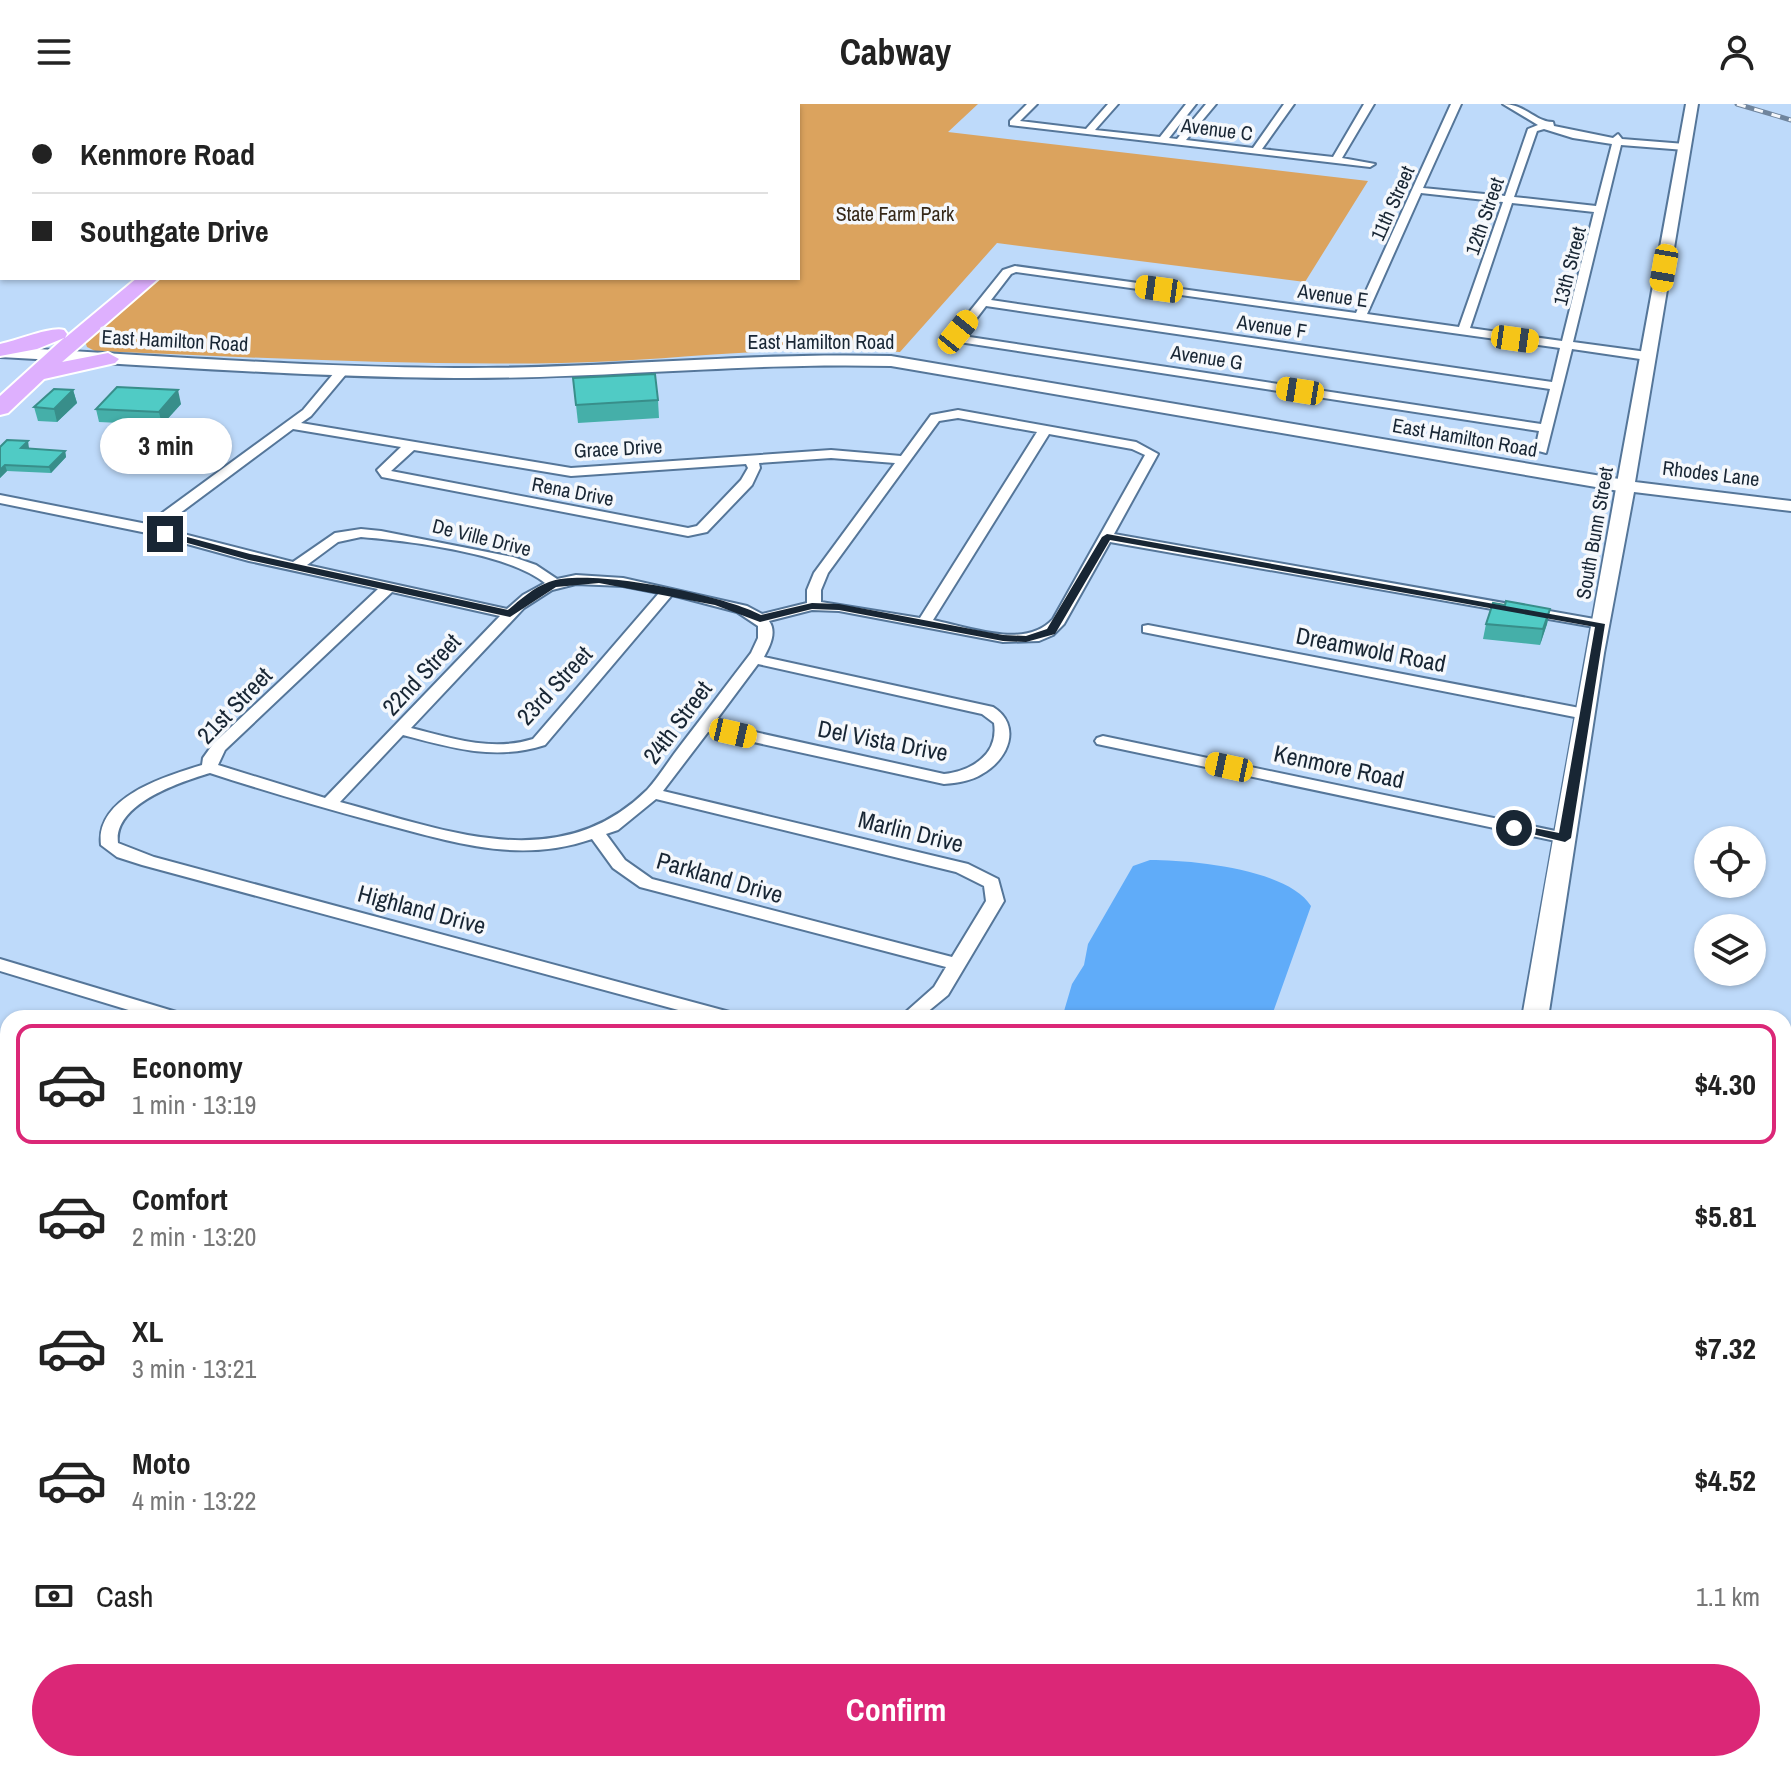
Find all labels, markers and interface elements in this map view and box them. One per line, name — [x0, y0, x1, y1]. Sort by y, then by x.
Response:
text: Cabway — [840, 28, 951, 76]
icon: menu — [32, 30, 76, 74]
icon: person — [1715, 30, 1759, 74]
street label: Avenue C — [1179, 111, 1254, 147]
text: Kenmore Road — [80, 134, 255, 174]
street label: 11th Street — [1364, 161, 1421, 245]
street label: 12th Street — [1458, 173, 1510, 258]
park label: State Farm Park — [836, 200, 955, 227]
text: Southgate Drive — [80, 211, 269, 251]
street label: 13th Street — [1546, 223, 1592, 308]
car — [1648, 242, 1680, 294]
car — [1134, 274, 1184, 304]
street label: Avenue E — [1295, 277, 1370, 313]
car — [934, 306, 982, 358]
street label: Avenue F — [1235, 308, 1308, 344]
street label: East Hamilton Road — [101, 323, 249, 357]
car — [1490, 324, 1540, 354]
street label: East Hamilton Road — [748, 328, 894, 355]
street label: Avenue G — [1168, 338, 1245, 376]
car — [1274, 375, 1326, 407]
street label: East Hamilton Road — [1390, 411, 1540, 463]
callout: 3 min — [99, 418, 231, 474]
text: 3 min — [138, 428, 194, 463]
street label: Grace Drive — [573, 432, 663, 464]
street label: Rhodes Lane — [1661, 454, 1761, 492]
street label: South Bunn Street — [1569, 464, 1619, 601]
street label: Rena Drive — [530, 470, 616, 512]
street label: De Ville Drive — [430, 512, 534, 562]
route end — [147, 516, 183, 552]
street label: Dreamwold Road — [1293, 619, 1449, 679]
street label: 22nd Street — [375, 625, 468, 722]
street label: 23rd Street — [509, 638, 599, 732]
street label: 21st Street — [189, 659, 279, 750]
street label: 24th Street — [635, 674, 719, 770]
street label: Del Vista Drive — [815, 712, 951, 768]
car — [707, 716, 759, 750]
street label: Kenmore Road — [1271, 737, 1407, 795]
car — [1203, 750, 1255, 784]
street label: Marlin Drive — [855, 803, 967, 859]
route start — [1496, 810, 1532, 846]
map controls — [1694, 826, 1766, 986]
button: locate — [1694, 826, 1766, 898]
street label: Parkland Drive — [653, 844, 787, 910]
street label: Highland Drive — [354, 877, 490, 941]
button: layers — [1694, 914, 1766, 986]
text: Economy — [132, 1047, 243, 1087]
icon: car — [36, 1048, 108, 1120]
text: $4.30 — [1694, 1064, 1756, 1104]
text: 1 min · 13:19 — [132, 1087, 256, 1122]
text: Comfort — [132, 1179, 228, 1219]
icon: car — [36, 1180, 108, 1252]
text: $5.81 — [1694, 1196, 1756, 1236]
text: 2 min · 13:20 — [132, 1219, 256, 1254]
text: XL — [132, 1311, 163, 1351]
icon: car — [36, 1312, 108, 1384]
text: $7.32 — [1694, 1328, 1756, 1368]
text: 3 min · 13:21 — [132, 1351, 256, 1386]
text: Moto — [132, 1443, 191, 1483]
icon: car — [36, 1444, 108, 1516]
text: $4.52 — [1694, 1460, 1756, 1500]
text: 4 min · 13:22 — [132, 1483, 256, 1518]
icon: cash — [32, 1574, 76, 1618]
text: Cash — [96, 1576, 153, 1616]
text: 1.1 km — [1696, 1579, 1760, 1614]
button: Confirm — [32, 1664, 1760, 1756]

